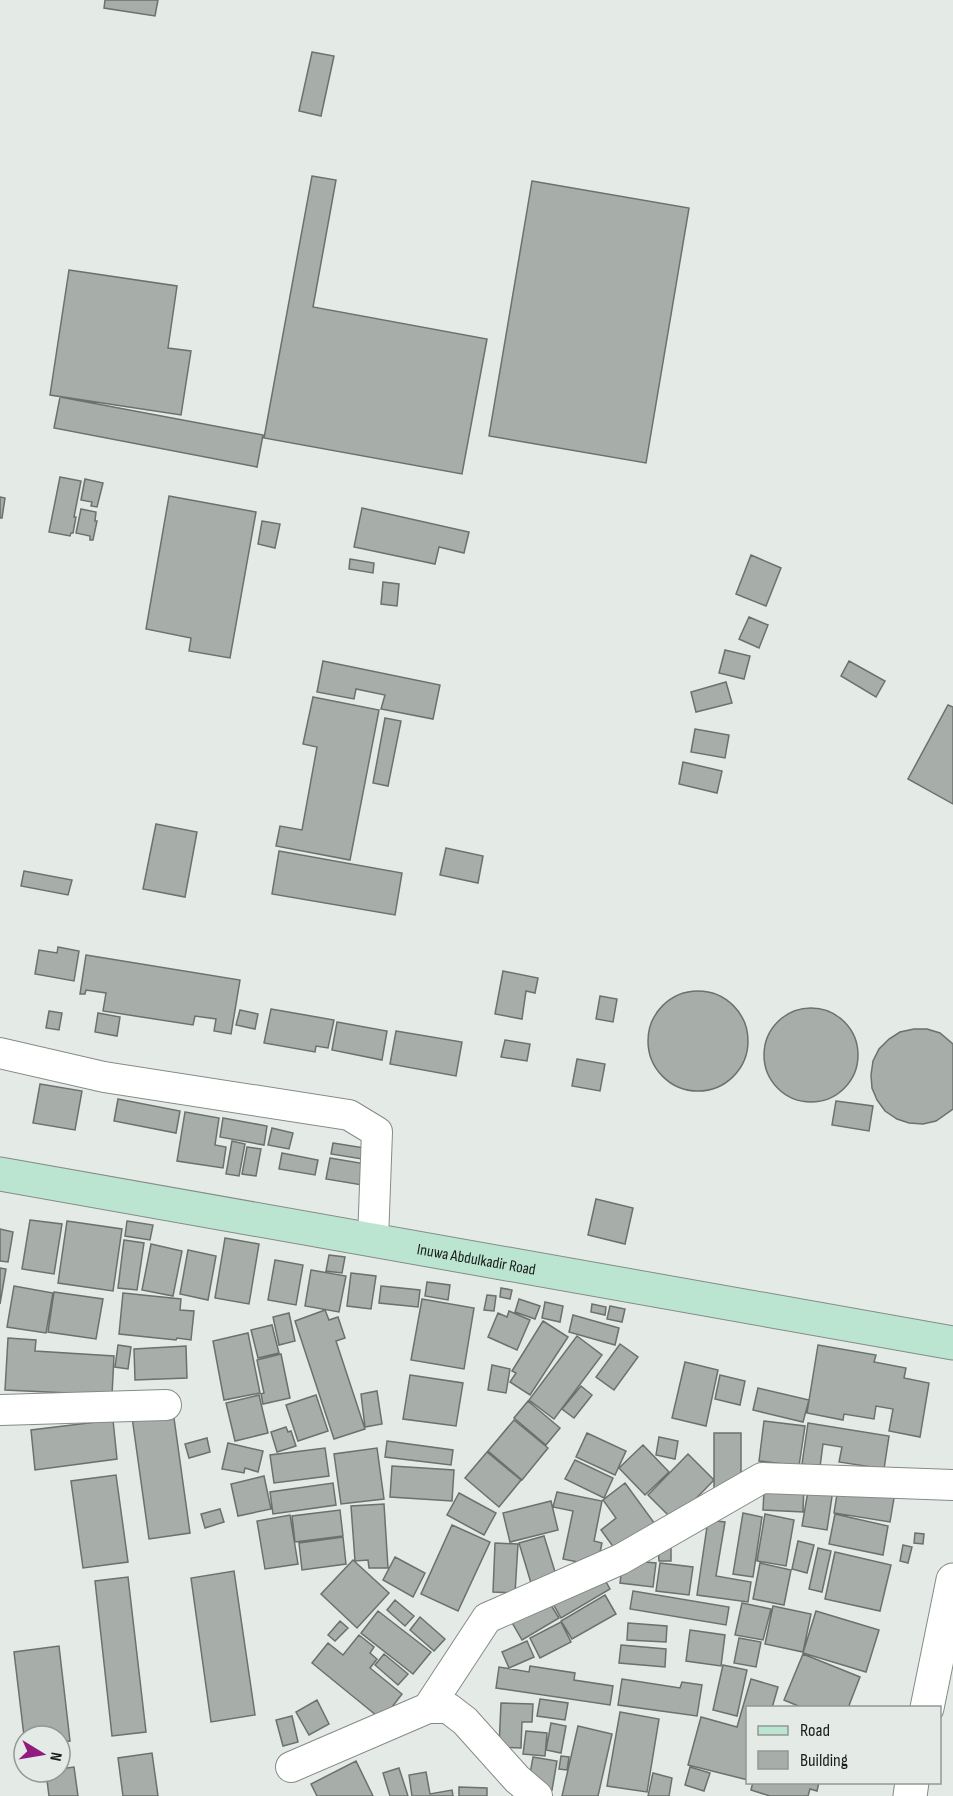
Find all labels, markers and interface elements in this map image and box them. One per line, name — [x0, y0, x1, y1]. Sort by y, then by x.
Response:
street label: Inuwa Abdulkadir Road — [415, 1240, 537, 1280]
legend — [746, 1706, 941, 1784]
text: Road — [800, 1720, 830, 1741]
north arrow — [12, 1724, 72, 1784]
text: Building — [800, 1750, 848, 1771]
text: N — [45, 1751, 65, 1763]

